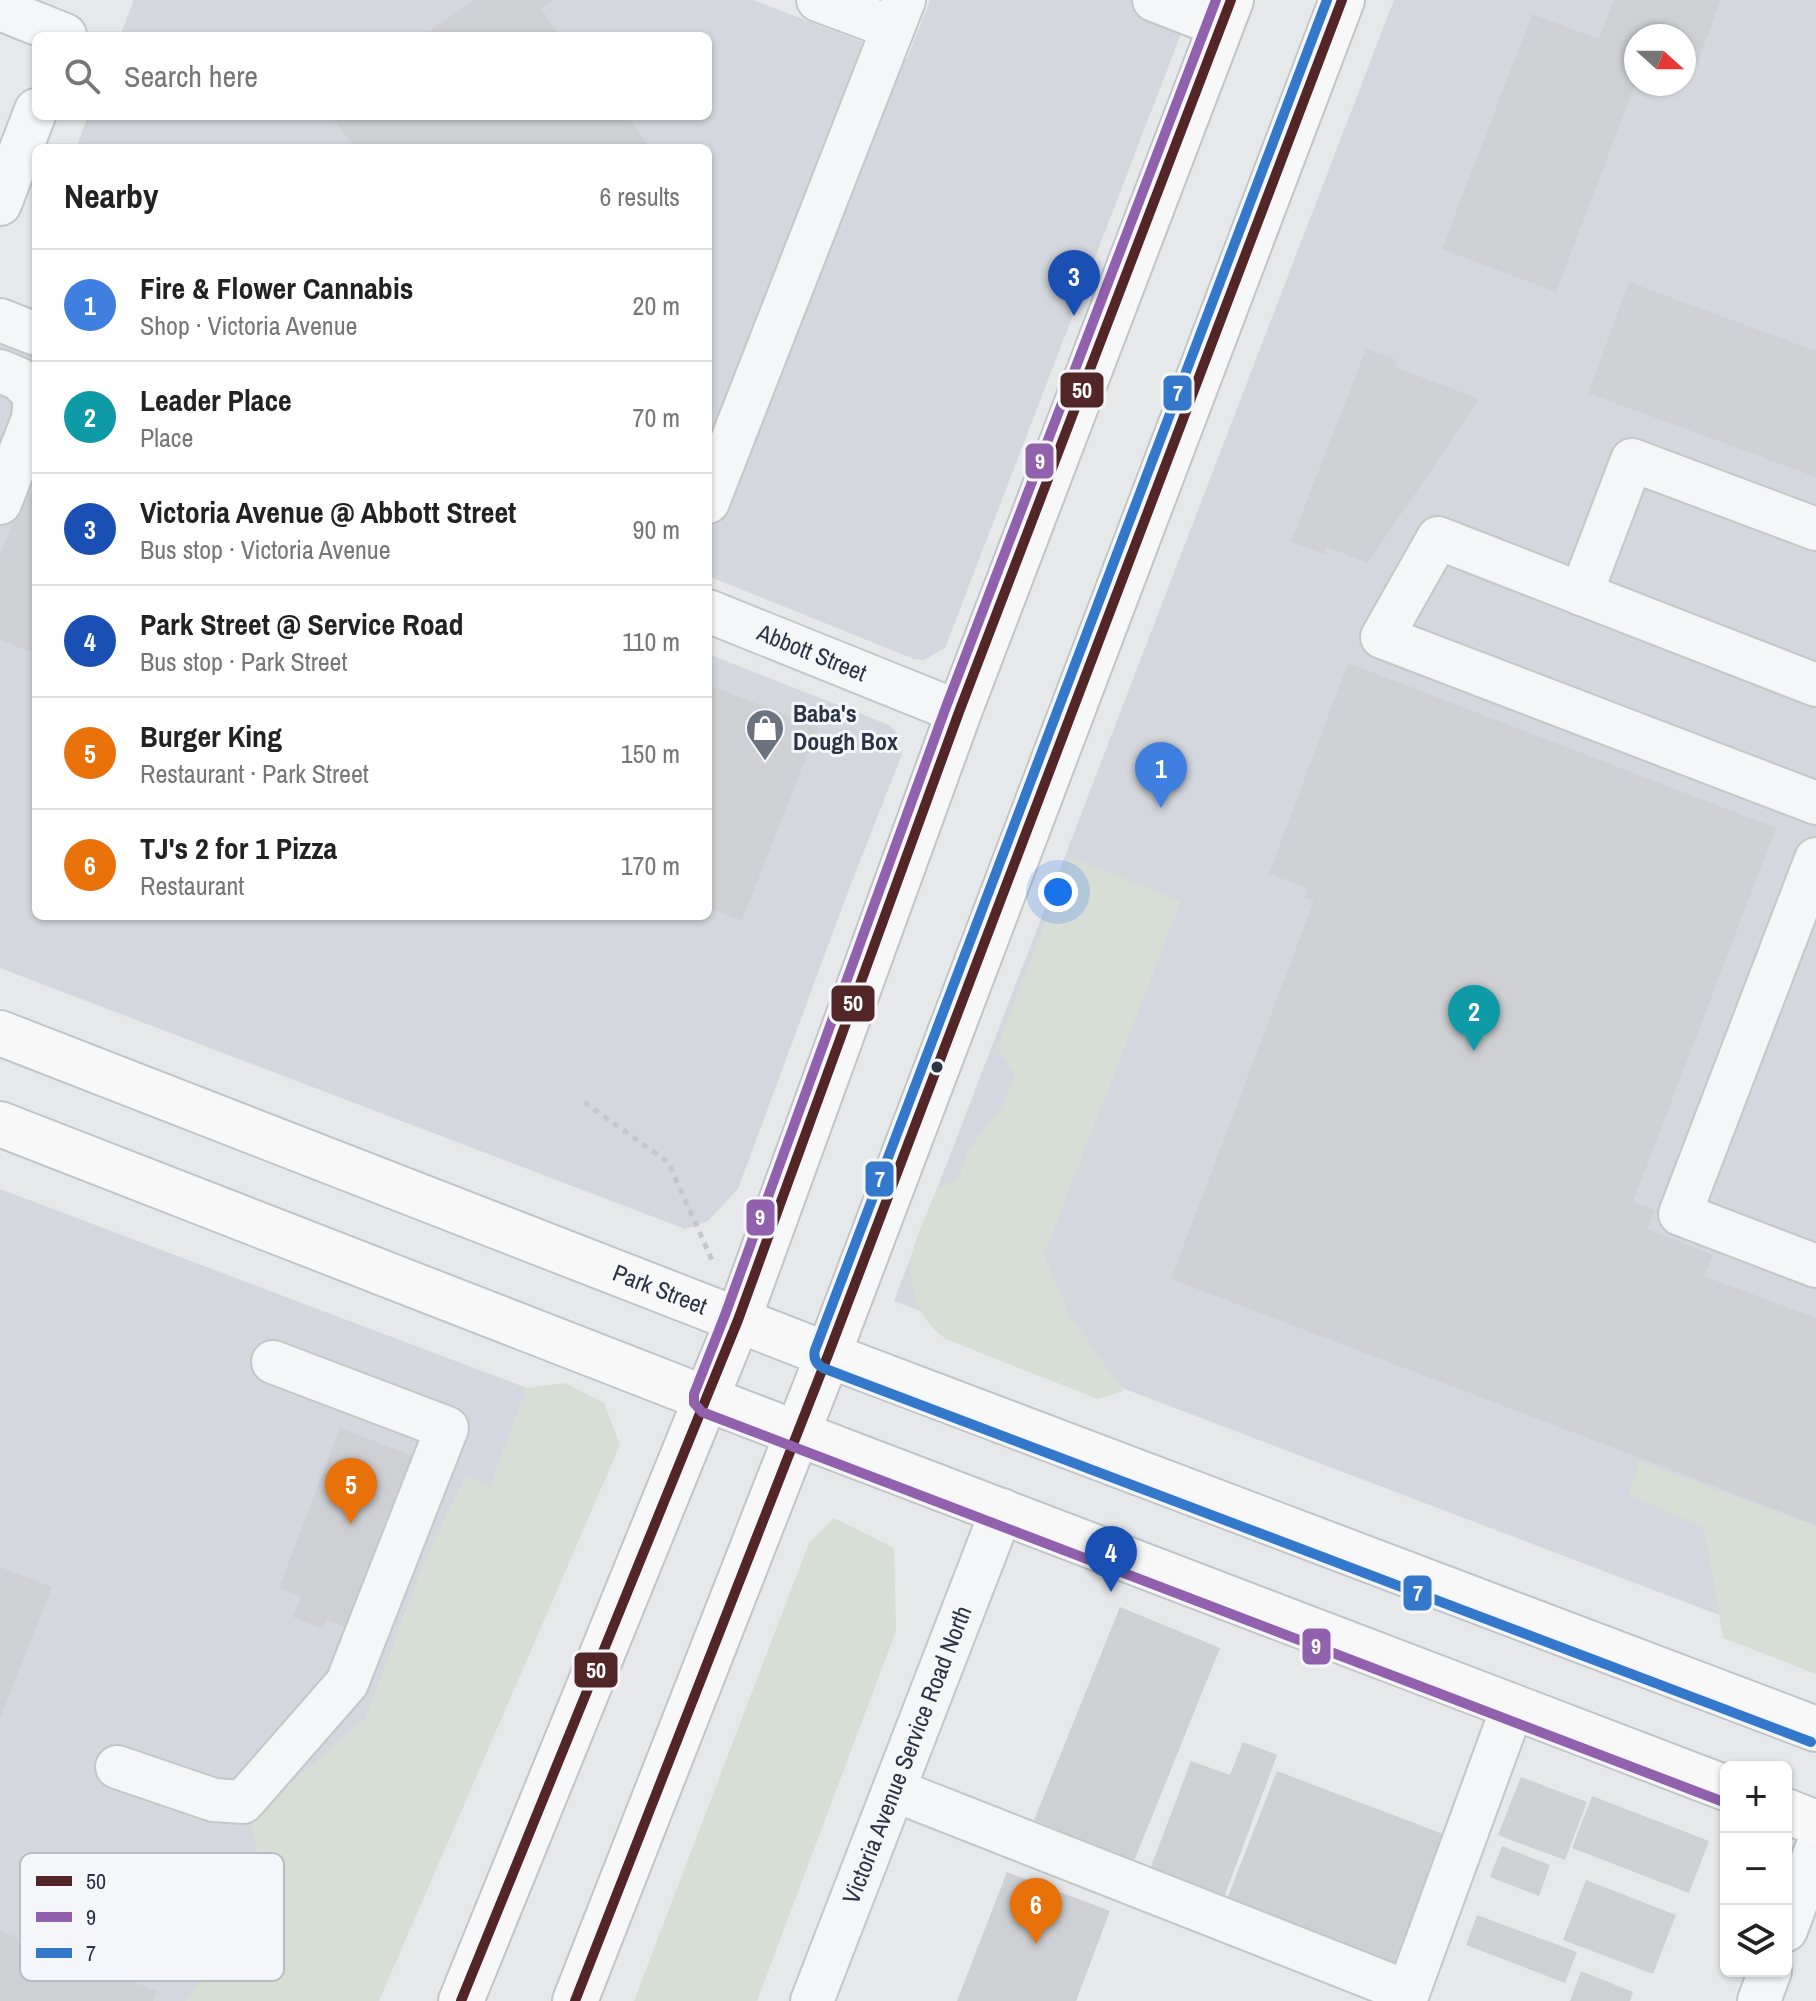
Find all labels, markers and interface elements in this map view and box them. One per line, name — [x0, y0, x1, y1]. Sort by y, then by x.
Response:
north arrow — [1624, 24, 1696, 96]
search box — [32, 32, 712, 120]
icon: search — [60, 54, 104, 98]
text: Search here — [124, 56, 258, 96]
text: Nearby — [64, 173, 159, 219]
text: 6 results — [599, 179, 680, 214]
pin: 3 — [1048, 250, 1100, 316]
text: Fire & Flower Cannabis — [140, 268, 413, 308]
text: 1 — [84, 288, 96, 323]
text: 20 m — [633, 288, 680, 323]
text: Shop · Victoria Avenue — [140, 308, 357, 343]
line badge: 50 — [1059, 371, 1105, 409]
line badge: 7 — [1162, 374, 1193, 412]
text: 50 — [1072, 375, 1092, 405]
text: 7 — [1173, 378, 1183, 408]
text: Leader Place — [140, 380, 292, 420]
text: 2 — [84, 400, 96, 435]
text: 70 m — [633, 400, 680, 435]
text: Place — [140, 420, 193, 455]
line badge: 9 — [1024, 442, 1055, 480]
text: 9 — [1035, 446, 1045, 476]
text: Victoria Avenue @ Abbott Street — [140, 492, 516, 532]
text: 3 — [84, 512, 96, 547]
text: 90 m — [633, 512, 680, 547]
text: Bus stop · Victoria Avenue — [140, 532, 391, 567]
text: Park Street @ Service Road — [140, 604, 463, 644]
street label: Abbott Street — [752, 615, 872, 688]
text: 4 — [84, 624, 96, 659]
text: 110 m — [622, 624, 680, 659]
text: Bus stop · Park Street — [140, 644, 347, 679]
place label: Baba's Dough Box — [793, 697, 898, 757]
shop icon: Baba's Dough Box — [744, 707, 786, 762]
text: Burger King — [140, 716, 282, 756]
text: 5 — [84, 736, 96, 771]
text: 150 m — [621, 736, 680, 771]
pin: 1 — [1135, 742, 1187, 808]
text: Restaurant · Park Street — [140, 756, 369, 791]
text: TJ's 2 for 1 Pizza — [140, 828, 337, 868]
text: 6 — [84, 848, 96, 883]
text: 170 m — [621, 848, 680, 883]
text: Restaurant — [140, 868, 244, 903]
your location — [1038, 872, 1078, 912]
line badge: 50 — [830, 984, 876, 1023]
pin: 2 — [1448, 985, 1500, 1051]
text: 50 — [843, 988, 863, 1018]
unlabelled marker — [929, 1059, 945, 1075]
line badge: 7 — [864, 1160, 895, 1198]
text: 7 — [875, 1164, 885, 1194]
line badge: 9 — [745, 1198, 776, 1237]
text: 9 — [755, 1202, 765, 1232]
street label: Park Street — [608, 1256, 712, 1322]
pin: 5 — [325, 1458, 377, 1524]
pin: 4 — [1085, 1526, 1137, 1592]
line badge: 7 — [1402, 1574, 1433, 1612]
text: 7 — [1413, 1578, 1423, 1608]
street label: Victoria Avenue Service Road North — [834, 1601, 978, 1908]
line badge: 9 — [1301, 1627, 1332, 1666]
text: 9 — [1311, 1631, 1321, 1661]
line badge: 50 — [573, 1651, 619, 1689]
text: 50 — [586, 1655, 606, 1685]
map controls — [1720, 1761, 1792, 1977]
button: + — [1720, 1761, 1792, 1833]
button: − — [1720, 1833, 1792, 1905]
legend — [20, 1853, 284, 1981]
text: 50 — [86, 1866, 106, 1896]
pin: 6 — [1010, 1878, 1062, 1944]
text: 9 — [86, 1902, 96, 1932]
button: layers — [1720, 1905, 1792, 1977]
text: 7 — [86, 1938, 96, 1968]

